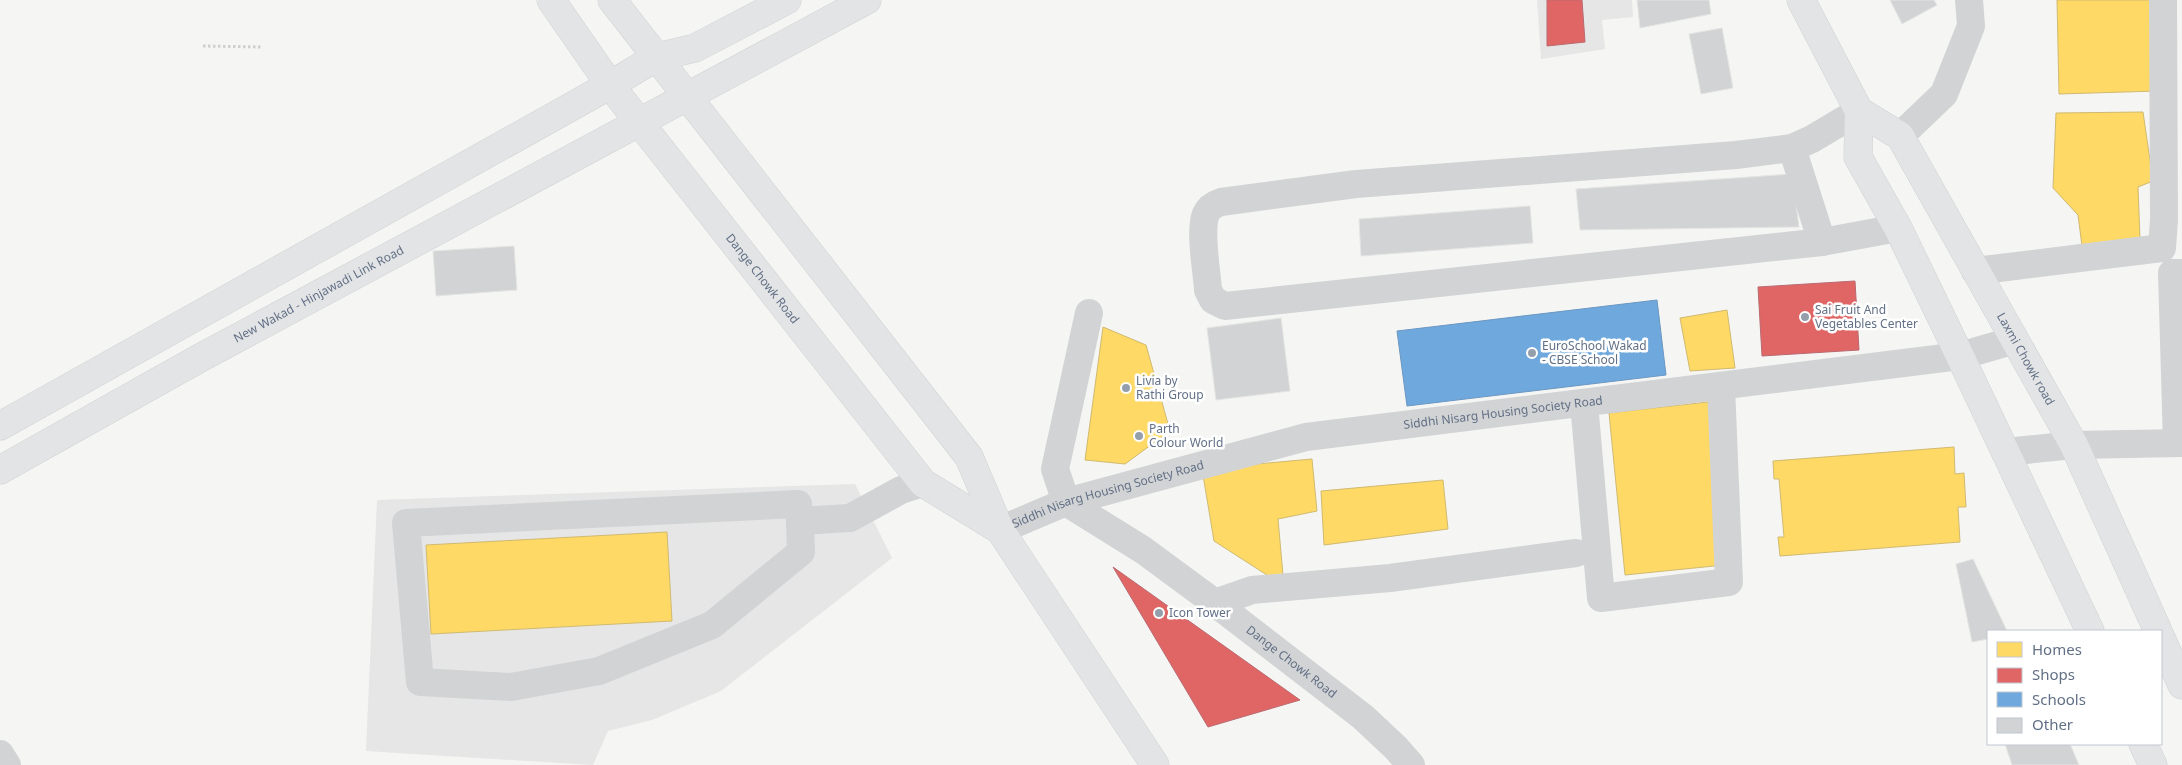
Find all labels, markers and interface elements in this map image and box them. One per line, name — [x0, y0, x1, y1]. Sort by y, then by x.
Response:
street label: Dange Chowk Road — [722, 230, 804, 327]
street label: New Wakad - Hinjawadi Link Road — [230, 241, 407, 346]
place label: Sai Fruit And Vegetables Center — [1815, 301, 1918, 332]
street label: Laxmi Chowk road — [1993, 309, 2059, 408]
marker: Sai Fruit And Vegetables Center — [1799, 311, 1811, 323]
place label: EuroSchool Wakad - CBSE School — [1542, 337, 1647, 368]
marker: EuroSchool Wakad - CBSE School — [1526, 347, 1538, 359]
place label: Livia by Rathi Group — [1136, 372, 1204, 403]
marker: Livia by Rathi Group — [1120, 382, 1132, 394]
street label: Siddhi Nisarg Housing Society Road — [1403, 391, 1604, 433]
place label: Parth Colour World — [1149, 420, 1223, 451]
marker: Parth Colour World — [1133, 430, 1145, 442]
street label: Siddhi Nisarg Housing Society Road — [1009, 456, 1206, 532]
place label: Icon Tower — [1169, 604, 1231, 621]
marker: Icon Tower — [1153, 607, 1165, 619]
street label: Dange Chowk Road — [1243, 621, 1340, 702]
legend — [1987, 630, 2162, 745]
text: Homes — [2032, 639, 2082, 659]
text: Shops — [2032, 664, 2075, 684]
text: Schools — [2032, 689, 2086, 709]
text: Other — [2032, 714, 2073, 734]

